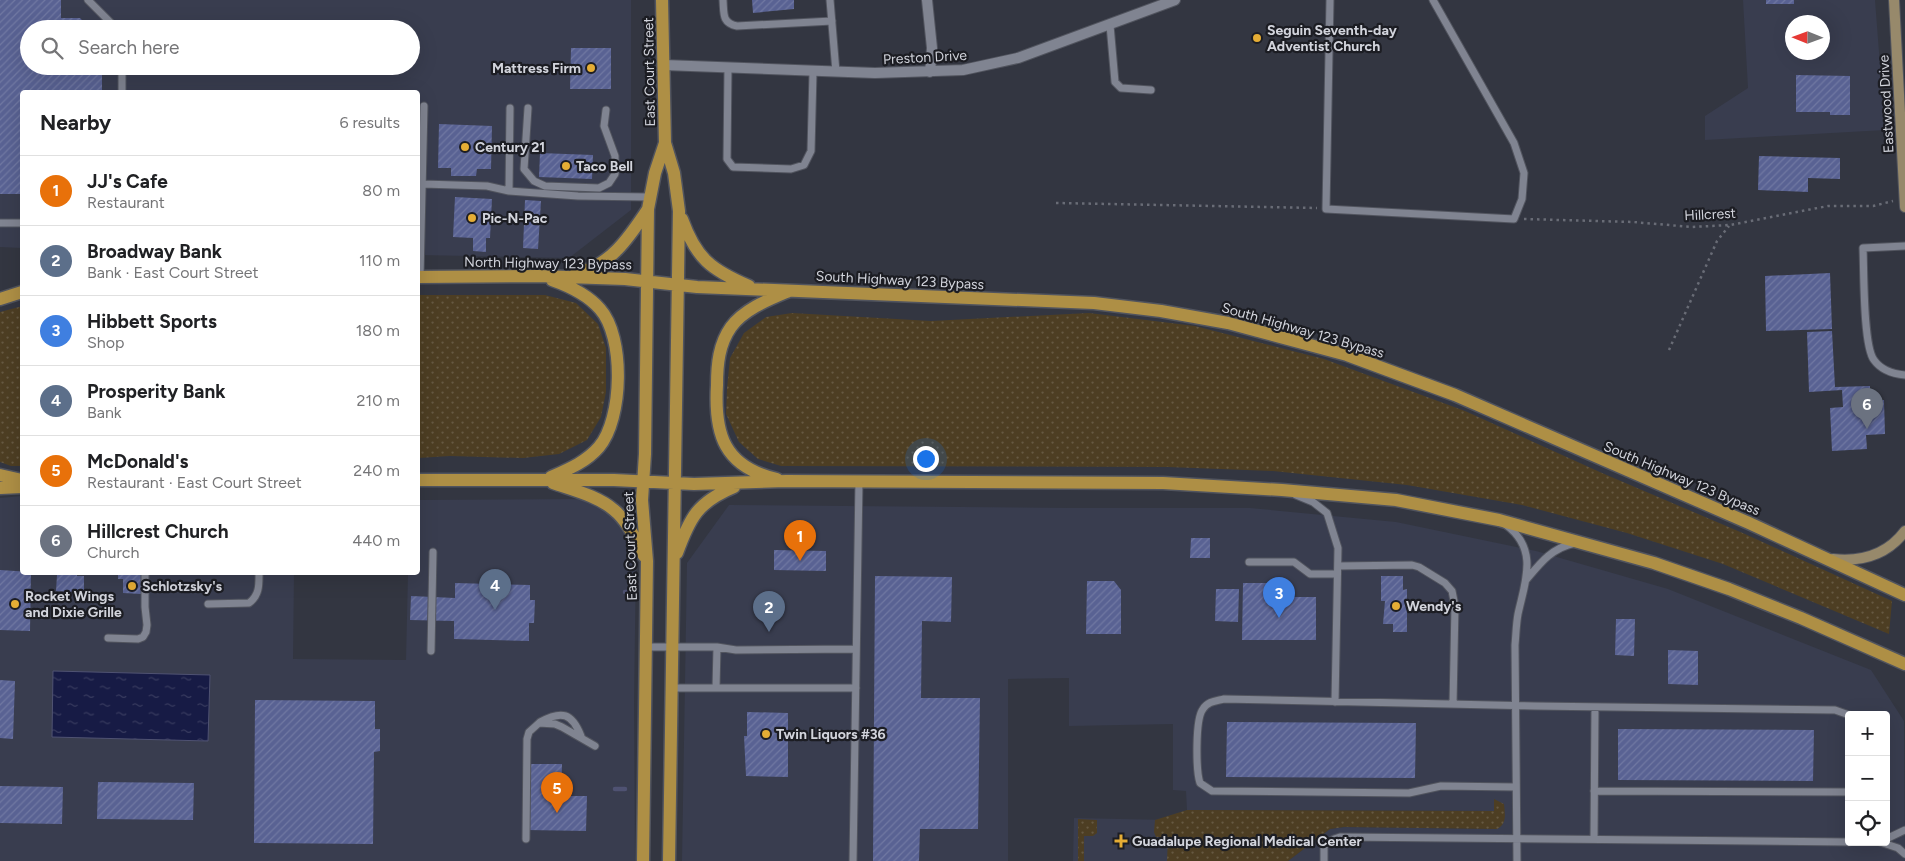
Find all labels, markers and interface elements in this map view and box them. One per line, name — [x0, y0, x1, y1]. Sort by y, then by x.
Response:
north arrow — [1785, 15, 1830, 60]
street label: East Court Street — [640, 17, 659, 127]
search box — [20, 20, 420, 75]
place label: Seguin Seventh-day Adventist Church — [1267, 22, 1398, 55]
marker: Seguin Seventh-day Adventist Church — [1251, 32, 1263, 44]
icon: search — [38, 34, 66, 62]
text: Search here — [78, 36, 180, 59]
street label: Preston Drive — [883, 47, 968, 68]
street label: Eastwood Drive — [1875, 54, 1898, 154]
place label: Mattress Firm — [492, 60, 581, 77]
marker: Mattress Firm — [585, 62, 597, 74]
text: Nearby — [40, 110, 111, 135]
text: 6 results — [339, 113, 400, 132]
place label: Century 21 — [475, 139, 545, 156]
marker: Century 21 — [459, 141, 471, 153]
place label: Taco Bell — [576, 158, 633, 175]
marker: Taco Bell — [560, 160, 572, 172]
text: JJ's Cafe — [87, 170, 168, 193]
text: 1 — [53, 181, 59, 200]
text: 80 m — [362, 181, 400, 200]
text: Restaurant — [87, 193, 165, 212]
street label: Hillcrest — [1684, 205, 1736, 224]
place label: Pic-N-Pac — [482, 210, 548, 227]
marker: Pic-N-Pac — [466, 212, 478, 224]
text: Broadway Bank — [87, 240, 222, 263]
text: 2 — [51, 251, 61, 270]
text: 110 m — [359, 251, 400, 270]
street label: North Highway 123 Bypass — [464, 254, 632, 273]
text: Bank · East Court Street — [87, 263, 259, 282]
street label: South Highway 123 Bypass — [815, 268, 985, 293]
street label: South Highway 123 Bypass — [1220, 299, 1386, 362]
text: Hibbett Sports — [87, 310, 217, 333]
text: 3 — [52, 321, 60, 340]
text: 180 m — [356, 321, 400, 340]
text: Shop — [87, 333, 125, 352]
text: Prosperity Bank — [87, 380, 226, 403]
pin: 6 — [1851, 388, 1883, 429]
text: 4 — [51, 391, 61, 410]
text: 210 m — [357, 391, 400, 410]
text: Bank — [87, 403, 122, 422]
street label: South Highway 123 Bypass — [1601, 438, 1763, 519]
your location — [913, 446, 939, 472]
text: McDonald's — [87, 450, 188, 473]
text: 5 — [51, 461, 61, 480]
text: 240 m — [353, 461, 400, 480]
text: Restaurant · East Court Street — [87, 473, 302, 492]
street label: East Court Street — [620, 491, 641, 601]
text: Hillcrest Church — [87, 520, 229, 543]
pin: 1 — [784, 520, 816, 561]
text: 6 — [51, 531, 61, 550]
text: 440 m — [352, 531, 400, 550]
text: Church — [87, 543, 139, 562]
pin: 4 — [479, 569, 511, 610]
pin: 3 — [1263, 577, 1295, 618]
place label: Schlotzsky's — [142, 578, 223, 595]
marker: Schlotzsky's — [126, 580, 138, 592]
place label: Rocket Wings and Dixie Grille — [25, 588, 122, 621]
pin: 2 — [753, 591, 785, 632]
marker: Rocket Wings and Dixie Grille — [9, 598, 21, 610]
place label: Wendy's — [1406, 598, 1462, 615]
marker: Wendy's — [1390, 600, 1402, 612]
map controls — [1845, 711, 1890, 846]
button: + — [1845, 711, 1890, 756]
place label: Twin Liquors #36 — [776, 726, 886, 743]
marker: Twin Liquors #36 — [760, 728, 772, 740]
button: − — [1845, 756, 1890, 801]
pin: 5 — [541, 772, 573, 813]
button: locate — [1845, 801, 1890, 846]
place label: Guadalupe Regional Medical Center — [1132, 833, 1362, 850]
marker: Guadalupe Regional Medical Center — [1114, 834, 1128, 848]

